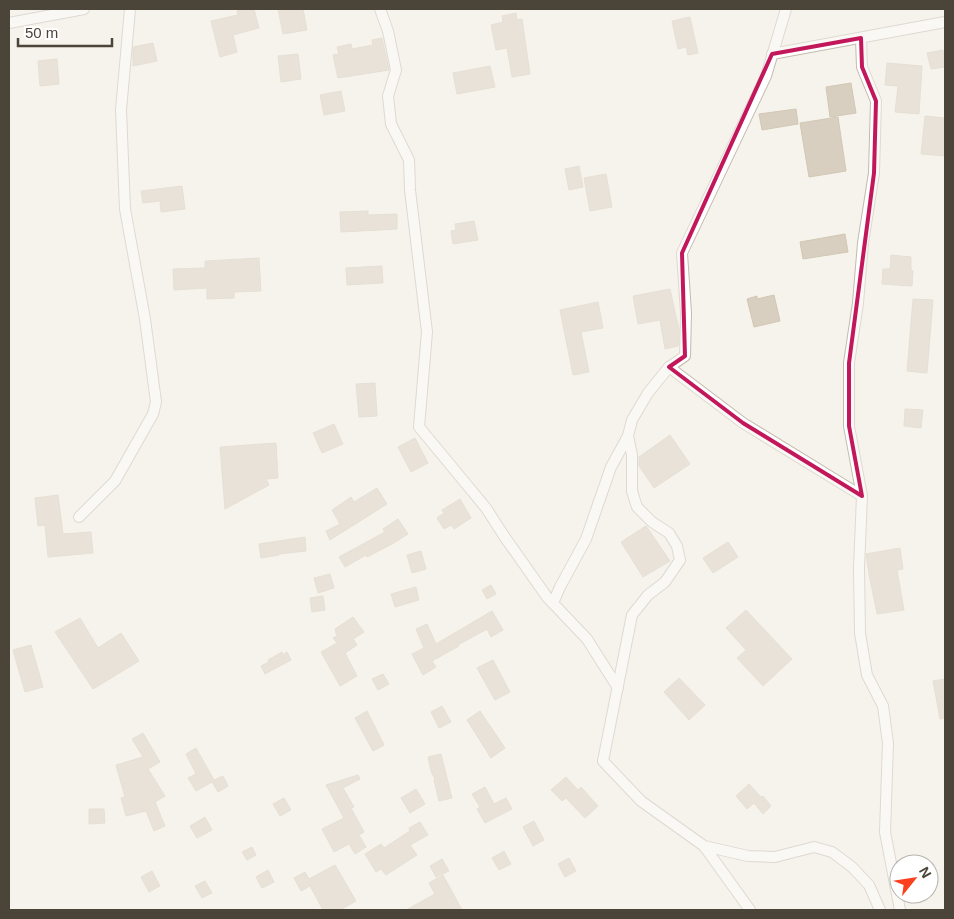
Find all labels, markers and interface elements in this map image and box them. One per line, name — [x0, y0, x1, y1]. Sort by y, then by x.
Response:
scale bar — [18, 15, 111, 47]
text: 50 m — [25, 24, 58, 41]
north arrow — [889, 854, 939, 904]
text: N — [916, 864, 935, 881]

